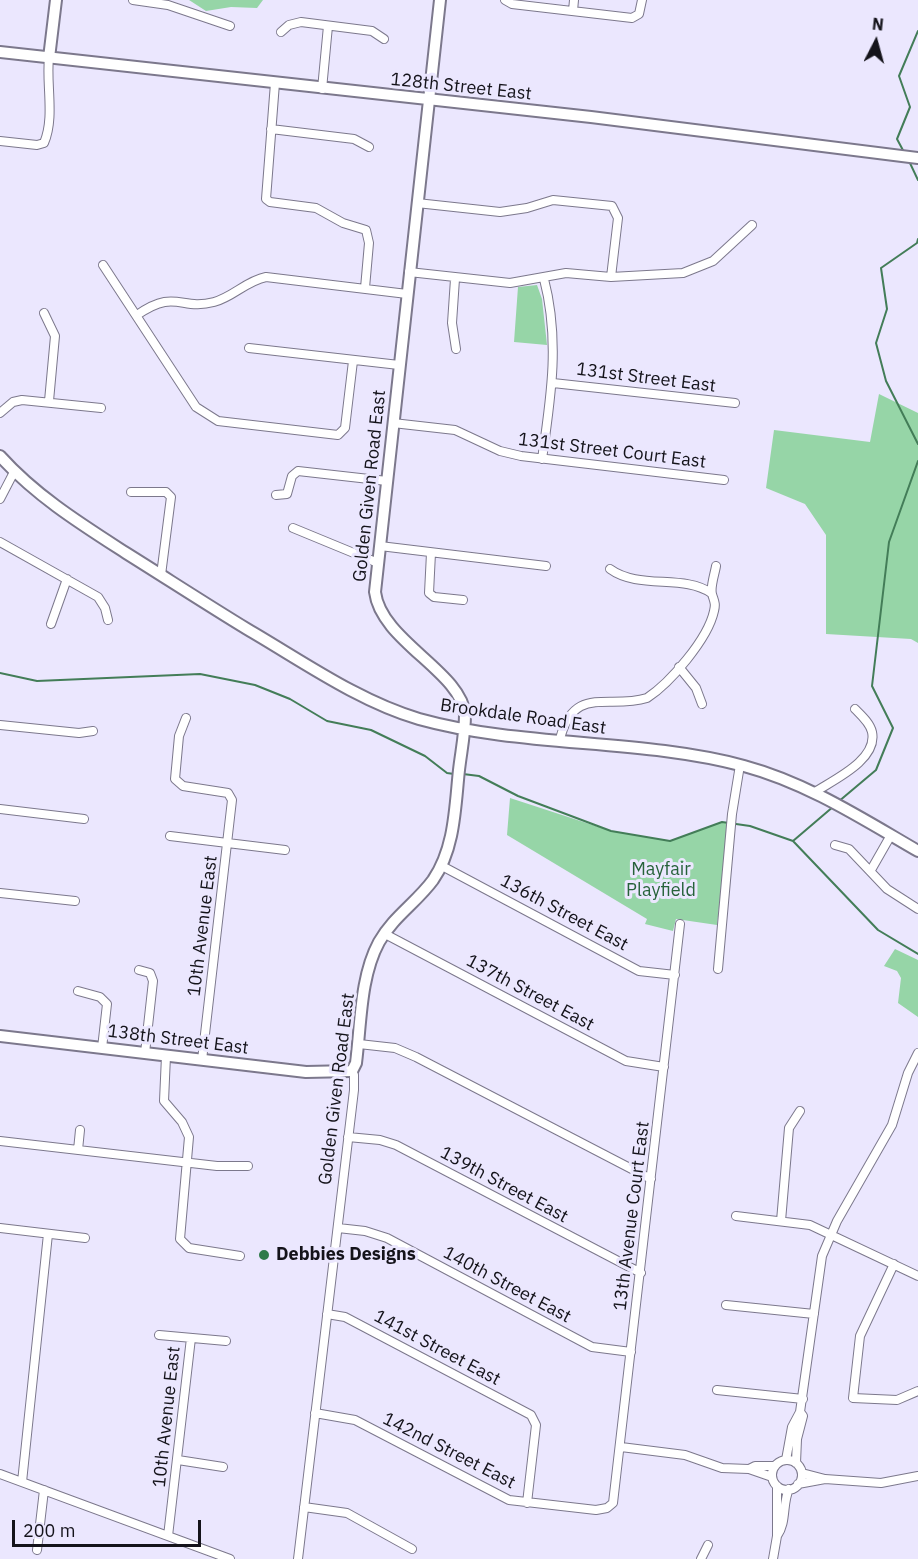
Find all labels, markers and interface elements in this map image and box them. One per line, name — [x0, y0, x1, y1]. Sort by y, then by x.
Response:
north arrow — [846, 12, 906, 72]
text: N — [871, 14, 885, 35]
street label: 128th Street East — [389, 69, 533, 105]
street label: 131st Street East — [575, 359, 717, 397]
street label: Golden Given Road East — [349, 389, 391, 583]
street label: 131st Street Court East — [517, 429, 707, 473]
street label: Brookdale Road East — [439, 695, 607, 739]
street label: 10th Avenue East — [184, 854, 222, 998]
park label: Mayfair Playfield — [626, 859, 696, 902]
street label: 136th Street East — [496, 870, 632, 956]
street label: 137th Street East — [462, 950, 598, 1036]
street label: Golden Given Road East — [315, 992, 359, 1186]
street label: 138th Street East — [106, 1021, 250, 1059]
street label: 13th Avenue Court East — [610, 1120, 654, 1312]
street label: 139th Street East — [436, 1142, 572, 1228]
street label: 140th Street East — [439, 1242, 575, 1328]
place label: Debbies Designs — [276, 1244, 416, 1266]
marker: Debbies Designs — [257, 1248, 271, 1262]
street label: 141st Street East — [370, 1306, 504, 1390]
street label: 10th Avenue East — [149, 1345, 185, 1489]
street label: 142nd Street East — [379, 1408, 519, 1494]
scale bar — [15, 1508, 204, 1546]
text: 200 m — [23, 1519, 75, 1542]

